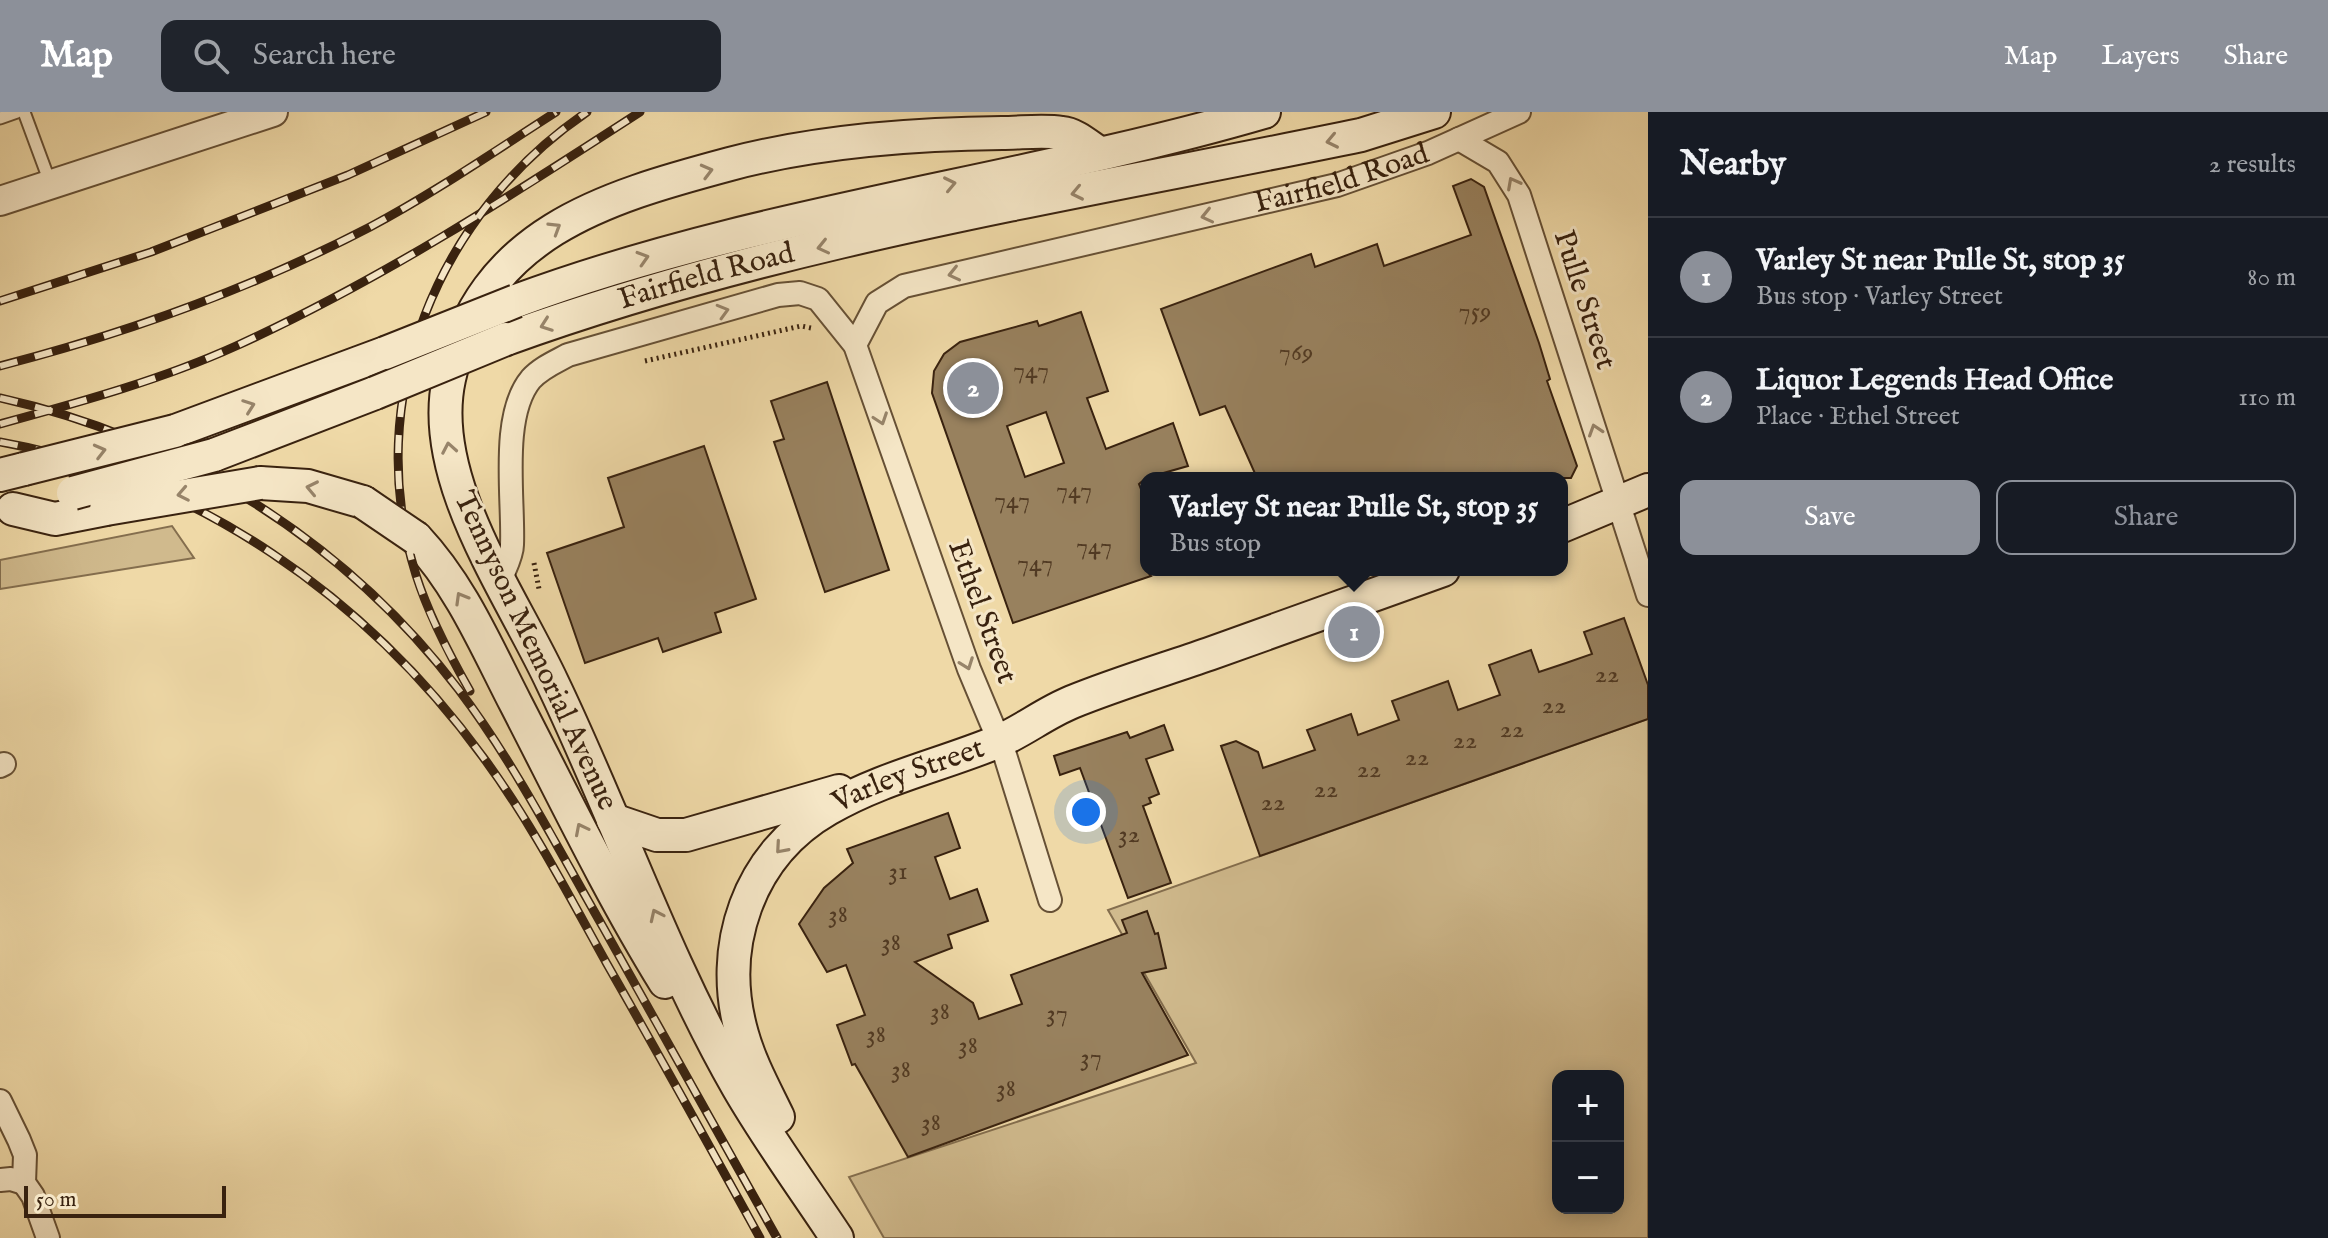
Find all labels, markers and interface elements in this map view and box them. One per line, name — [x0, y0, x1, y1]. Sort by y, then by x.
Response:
search box — [161, 20, 721, 92]
text: Map — [40, 32, 113, 80]
icon: search — [189, 34, 233, 78]
text: Search here — [253, 37, 396, 75]
text: Map — [2004, 39, 2057, 74]
text: Layers — [2101, 39, 2180, 74]
text: Share — [2224, 39, 2288, 74]
one-way arrow — [1326, 132, 1339, 149]
street label: Fairfield Road — [1251, 135, 1435, 223]
text: Nearby — [1680, 143, 1786, 186]
text: 2 results — [2209, 148, 2296, 181]
one-way arrow — [699, 163, 713, 180]
one-way arrow — [943, 176, 957, 193]
one-way arrow — [1508, 177, 1523, 191]
one-way arrow — [1071, 184, 1084, 201]
one-way arrow — [1201, 207, 1215, 224]
one-way arrow — [546, 222, 561, 238]
street label: Pulle Street — [1544, 226, 1624, 374]
street label: Fairfield Road — [614, 234, 799, 319]
one-way arrow — [816, 238, 830, 255]
text: Varley St near Pulle St, stop 35 — [1756, 242, 2125, 280]
one-way arrow — [636, 251, 650, 267]
text: 1 — [1701, 261, 1711, 294]
text: 80 m — [2247, 261, 2296, 294]
one-way arrow — [948, 265, 961, 282]
text: Bus stop · Varley Street — [1756, 280, 2003, 313]
house number: 759 — [1459, 295, 1491, 328]
one-way arrow — [716, 303, 730, 320]
one-way arrow — [540, 315, 554, 332]
house number: 769 — [1279, 336, 1313, 369]
house number: 747 — [1013, 354, 1049, 387]
pin: 2 — [947, 358, 999, 418]
text: Liquor Legends Head Office — [1756, 362, 2113, 400]
text: 2 — [1700, 381, 1712, 414]
text: 110 m — [2238, 381, 2296, 414]
one-way arrow — [241, 399, 255, 416]
text: Place · Ethel Street — [1756, 400, 1960, 433]
one-way arrow — [871, 411, 887, 425]
one-way arrow — [1589, 423, 1605, 437]
one-way arrow — [442, 441, 459, 454]
one-way arrow — [93, 443, 106, 460]
popup — [1140, 472, 1568, 576]
house number: 747 — [1056, 474, 1092, 507]
one-way arrow — [306, 480, 319, 497]
button: Save — [1680, 480, 1980, 555]
button: Share — [1996, 480, 2296, 555]
house number: 747 — [994, 484, 1030, 517]
one-way arrow — [176, 485, 190, 502]
street label: Tennyson Memorial Avenue — [444, 485, 626, 817]
text: Varley St near Pulle St, stop 35 — [1170, 489, 1538, 527]
text: Bus stop — [1170, 527, 1261, 560]
house number: 747 — [1076, 530, 1112, 563]
street label: Ethel Street — [938, 535, 1026, 689]
house number: 747 — [1017, 547, 1053, 580]
one-way arrow — [455, 592, 471, 607]
pin: 1 — [1328, 602, 1380, 662]
one-way arrow — [957, 656, 974, 670]
house number: 22 — [1595, 658, 1619, 691]
house number: 22 — [1542, 689, 1566, 722]
house number: 22 — [1500, 713, 1524, 746]
house number: 22 — [1453, 724, 1477, 757]
street label: Varley Street — [825, 730, 990, 822]
house number: 22 — [1405, 741, 1429, 774]
house number: 22 — [1357, 753, 1381, 786]
house number: 22 — [1314, 773, 1338, 806]
house number: 22 — [1261, 786, 1285, 819]
your location — [1066, 792, 1106, 832]
house number: 32 — [1118, 818, 1140, 851]
one-way arrow — [575, 822, 590, 837]
one-way arrow — [776, 838, 791, 853]
house number: 31 — [888, 855, 908, 888]
house number: 38 — [828, 898, 848, 931]
one-way arrow — [649, 909, 665, 923]
house number: 38 — [881, 926, 901, 959]
house number: 38 — [930, 995, 950, 1028]
house number: 37 — [1046, 997, 1068, 1030]
house number: 38 — [866, 1018, 886, 1051]
house number: 38 — [958, 1029, 978, 1062]
house number: 37 — [1080, 1041, 1102, 1074]
house number: 38 — [891, 1053, 911, 1086]
map controls — [1552, 1070, 1624, 1214]
button: + — [1552, 1070, 1624, 1142]
house number: 38 — [996, 1072, 1016, 1105]
house number: 38 — [921, 1106, 941, 1139]
button: − — [1552, 1142, 1624, 1214]
scale bar — [24, 1182, 226, 1218]
text: 50 m — [36, 1186, 77, 1214]

